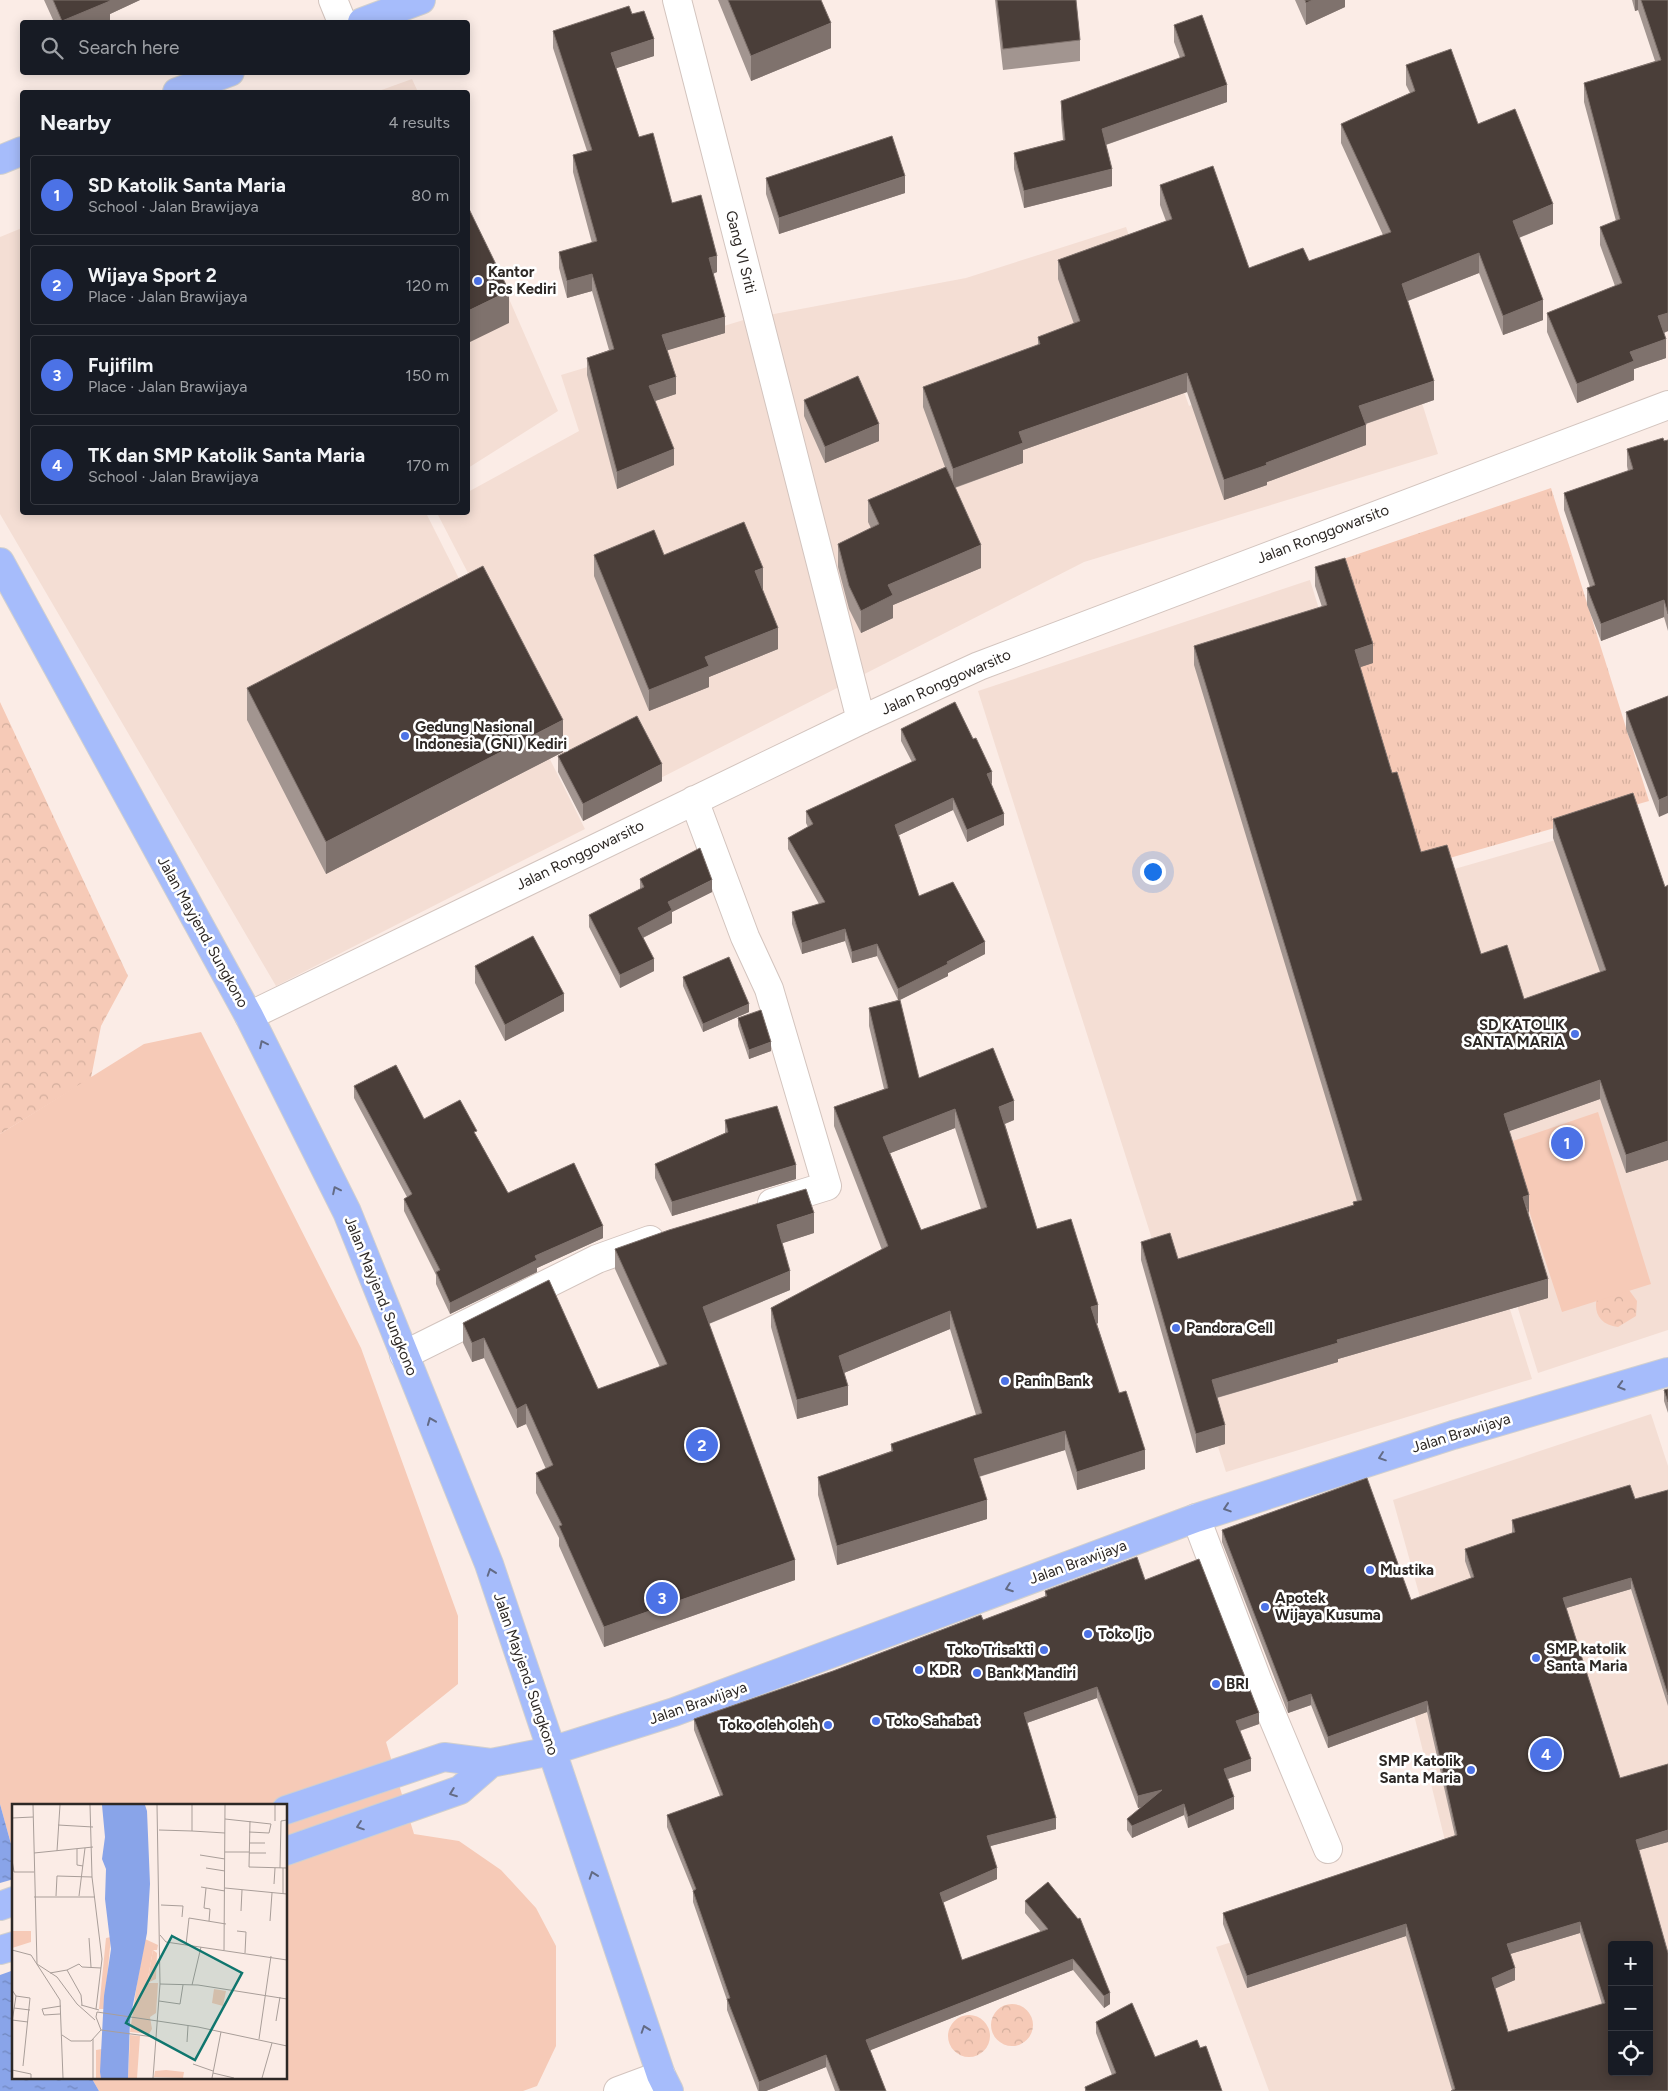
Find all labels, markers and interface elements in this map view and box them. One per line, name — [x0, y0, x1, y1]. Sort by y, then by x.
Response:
search box — [20, 20, 470, 75]
icon: search — [38, 34, 66, 62]
text: Search here — [78, 36, 180, 59]
text: Nearby — [40, 110, 111, 135]
text: 4 results — [389, 113, 450, 132]
text: SD Katolik Santa Maria — [88, 174, 286, 197]
text: 1 — [54, 186, 60, 205]
text: 80 m — [411, 186, 449, 205]
text: School · Jalan Brawijaya — [88, 197, 259, 216]
street label: Gang VI Sriti — [722, 209, 760, 295]
place label: Kantor Pos Kediri — [488, 263, 557, 298]
text: Wijaya Sport 2 — [88, 264, 217, 287]
marker: Kantor Pos Kediri — [472, 275, 484, 287]
text: 2 — [52, 276, 62, 295]
text: 120 m — [406, 276, 449, 295]
text: Place · Jalan Brawijaya — [88, 287, 247, 306]
text: Fujifilm — [88, 354, 153, 377]
text: 3 — [53, 366, 61, 385]
text: 150 m — [405, 366, 449, 385]
text: Place · Jalan Brawijaya — [88, 377, 247, 396]
text: TK dan SMP Katolik Santa Maria — [88, 444, 365, 467]
text: 4 — [52, 456, 62, 475]
text: 170 m — [406, 456, 449, 475]
text: School · Jalan Brawijaya — [88, 467, 259, 486]
street label: Jalan Ronggowarsito — [1254, 500, 1392, 568]
street label: Jalan Ronggowarsito — [878, 645, 1014, 719]
place label: Gedung Nasional Indonesia (GNI) Kediri — [415, 718, 567, 753]
marker: Gedung Nasional Indonesia (GNI) Kediri — [399, 730, 411, 742]
street label: Jalan Ronggowarsito — [513, 816, 647, 894]
street label: Jalan Mayjend. Sungkono — [154, 853, 252, 1011]
your location — [1140, 859, 1166, 885]
place label: SD KATOLIK SANTA MARIA — [1463, 1016, 1565, 1051]
marker: SD KATOLIK SANTA MARIA — [1569, 1028, 1581, 1040]
one-way arrow — [259, 1040, 269, 1049]
pin: 1 — [1551, 1124, 1583, 1162]
one-way arrow — [332, 1186, 342, 1195]
street label: Jalan Mayjend. Sungkono — [341, 1214, 421, 1379]
place label: Pandora Cell — [1186, 1319, 1273, 1337]
marker: Pandora Cell — [1170, 1322, 1182, 1334]
place label: Panin Bank — [1015, 1372, 1090, 1390]
marker: Panin Bank — [999, 1375, 1011, 1387]
one-way arrow — [1618, 1380, 1626, 1390]
street label: Jalan Brawijaya — [1409, 1409, 1513, 1457]
one-way arrow — [427, 1417, 437, 1426]
pin: 2 — [686, 1426, 718, 1464]
one-way arrow — [1378, 1451, 1386, 1461]
one-way arrow — [1224, 1502, 1232, 1512]
street label: Jalan Brawijaya — [1027, 1536, 1129, 1588]
place label: Mustika — [1380, 1561, 1434, 1579]
marker: Mustika — [1364, 1564, 1376, 1576]
one-way arrow — [487, 1568, 497, 1576]
pin: 3 — [646, 1579, 678, 1617]
one-way arrow — [1005, 1582, 1014, 1592]
place label: Apotek Wijaya Kusuma — [1275, 1589, 1381, 1624]
street label: Jalan Mayjend. Sungkono — [490, 1591, 562, 1758]
marker: Apotek Wijaya Kusuma — [1259, 1601, 1271, 1613]
place label: Toko Ijo — [1098, 1625, 1152, 1643]
marker: Toko Ijo — [1082, 1628, 1094, 1640]
place label: SMP katolik Santa Maria — [1546, 1640, 1628, 1675]
place label: Toko Trisakti — [947, 1641, 1034, 1659]
marker: Toko Trisakti — [1038, 1644, 1050, 1656]
marker: SMP katolik Santa Maria — [1530, 1652, 1542, 1664]
place label: KDR — [929, 1661, 959, 1679]
marker: KDR — [913, 1664, 925, 1676]
place label: Bank Mandiri — [987, 1664, 1076, 1682]
marker: Bank Mandiri — [971, 1667, 983, 1679]
place label: BRI — [1226, 1675, 1249, 1693]
street label: Jalan Brawijaya — [647, 1678, 749, 1728]
marker: BRI — [1210, 1678, 1222, 1690]
place label: Toko Sahabat — [886, 1712, 979, 1730]
marker: Toko Sahabat — [870, 1715, 882, 1727]
place label: Toko oleh oleh — [719, 1716, 818, 1734]
marker: Toko oleh oleh — [822, 1719, 834, 1731]
pin: 4 — [1530, 1735, 1562, 1773]
place label: SMP Katolik Santa Maria — [1379, 1752, 1461, 1787]
marker: SMP Katolik Santa Maria — [1465, 1764, 1477, 1776]
one-way arrow — [449, 1787, 458, 1797]
inset map — [12, 1804, 288, 2078]
one-way arrow — [356, 1820, 365, 1830]
one-way arrow — [588, 1871, 598, 1880]
map controls — [1608, 1941, 1653, 2076]
button: + — [1608, 1941, 1653, 1986]
button: − — [1608, 1986, 1653, 2031]
one-way arrow — [641, 2025, 651, 2033]
button: locate — [1608, 2031, 1653, 2076]

